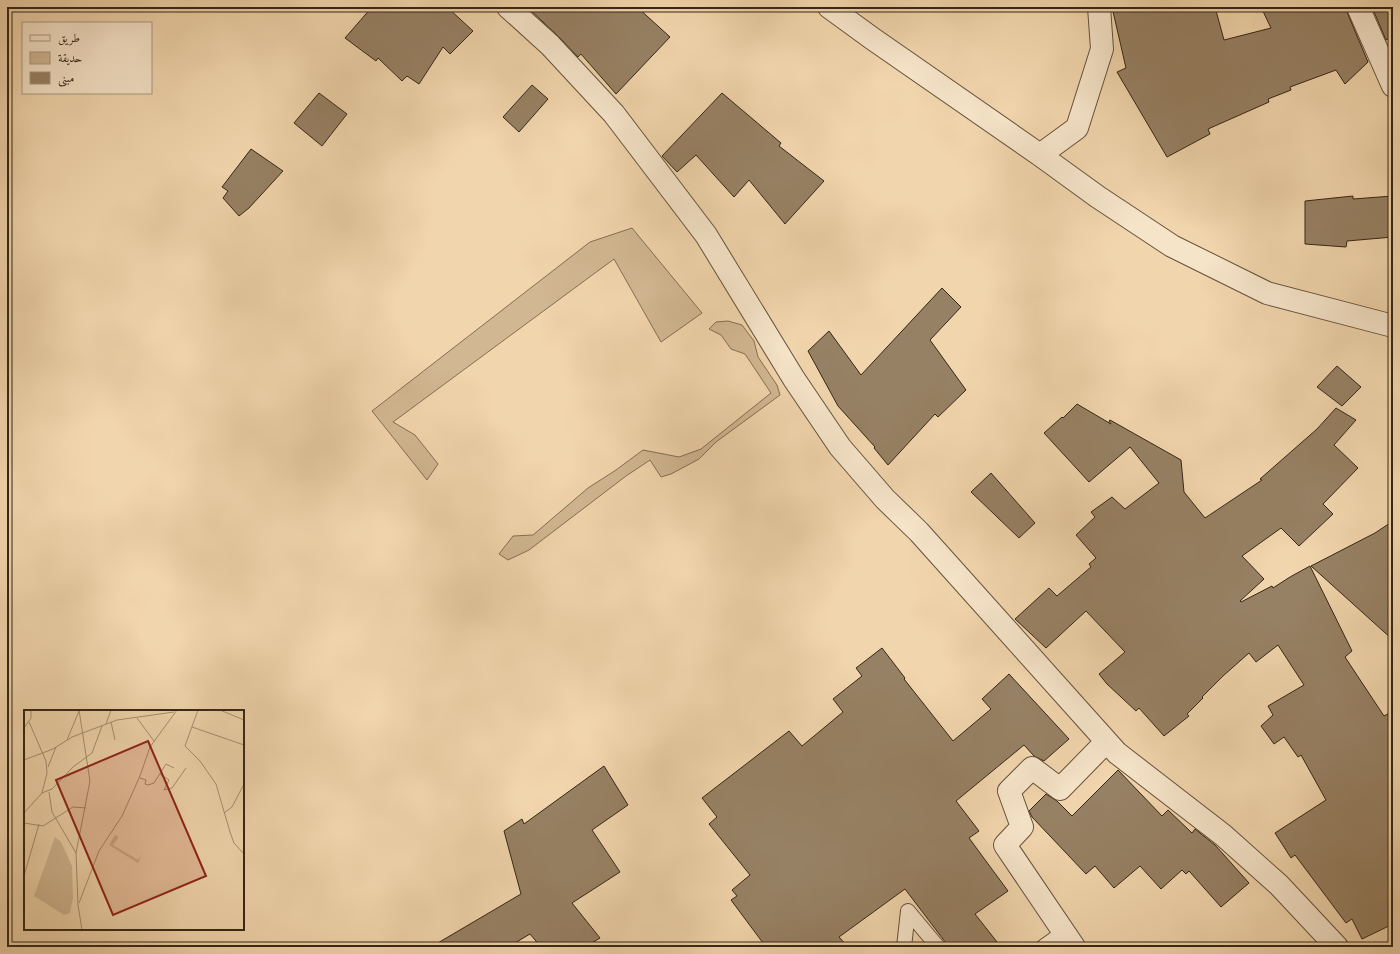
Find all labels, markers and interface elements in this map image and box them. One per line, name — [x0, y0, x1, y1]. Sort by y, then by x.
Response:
legend — [22, 22, 152, 94]
text: طريق — [58, 33, 80, 46]
text: حديقة — [58, 53, 82, 66]
text: مبنى — [58, 73, 74, 87]
inset map — [24, 710, 244, 930]

